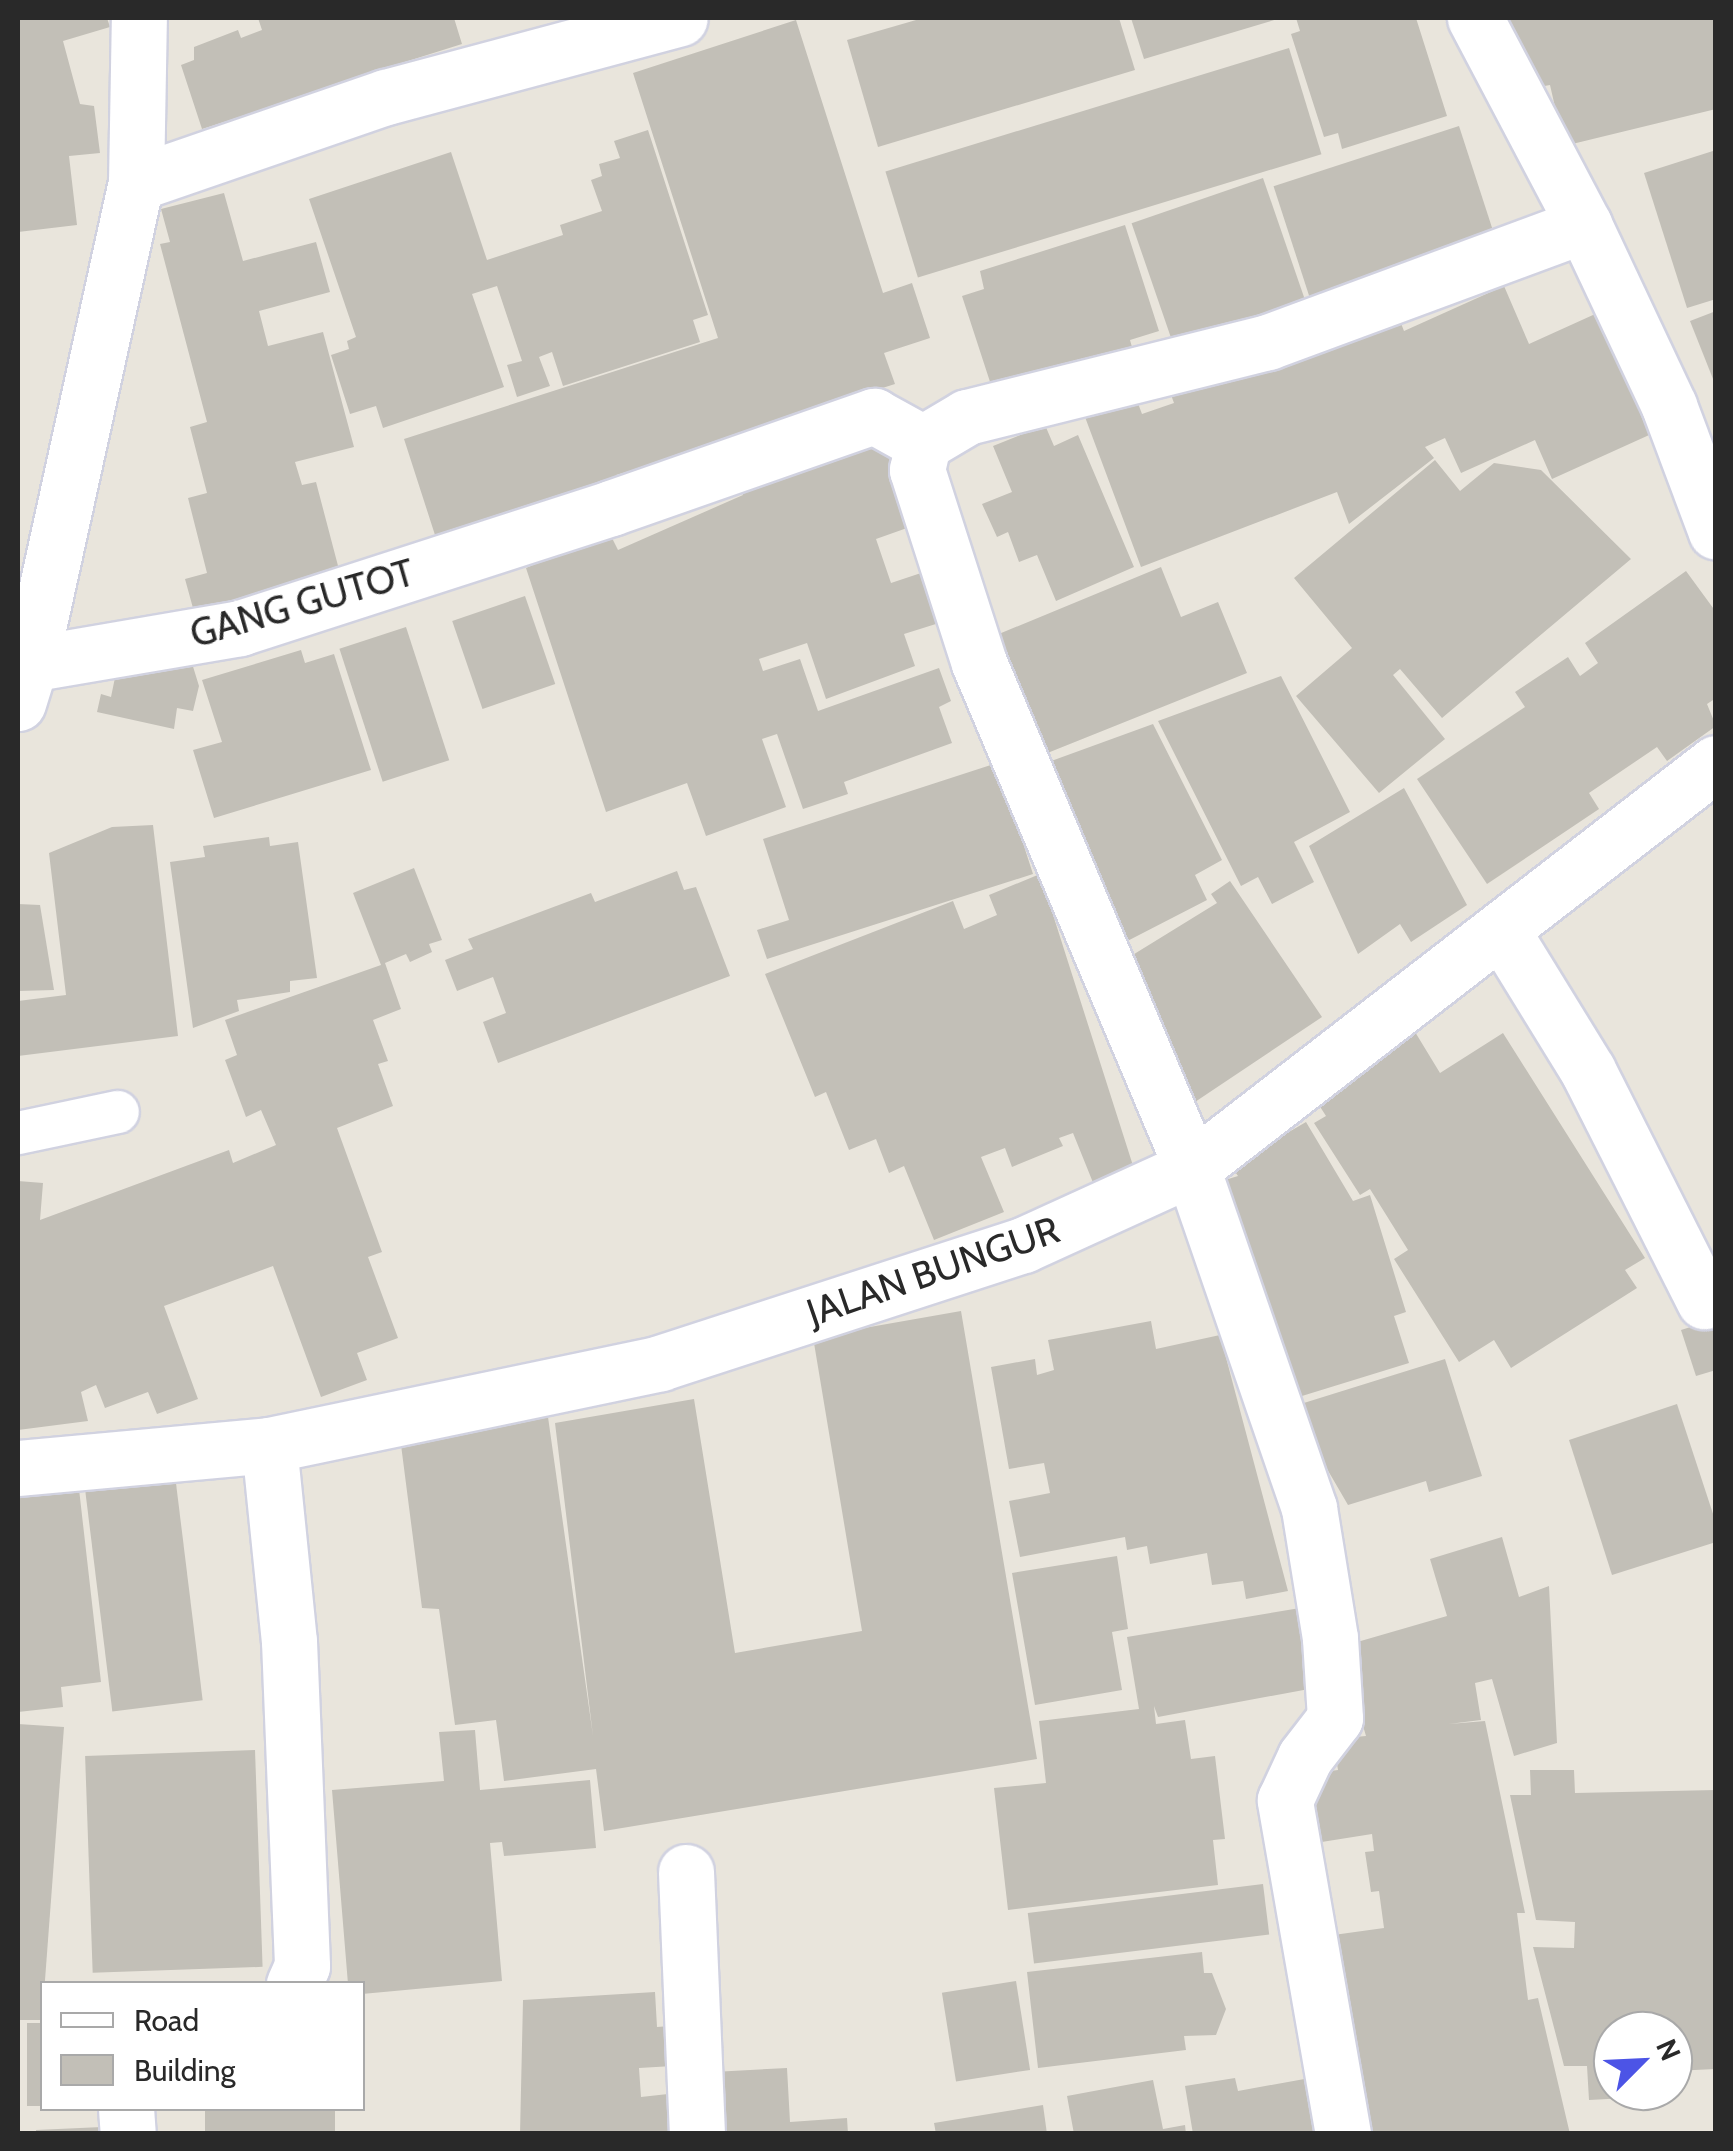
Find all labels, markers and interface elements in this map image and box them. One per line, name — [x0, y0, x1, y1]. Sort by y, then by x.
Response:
street label: GANG GUTOT — [185, 549, 419, 657]
street label: JALAN BUNGUR — [801, 1207, 1065, 1335]
legend — [40, 1981, 365, 2111]
text: Road — [134, 2002, 199, 2039]
north arrow — [1593, 2011, 1693, 2111]
text: N — [1649, 2034, 1688, 2066]
text: Building — [134, 2052, 236, 2089]

